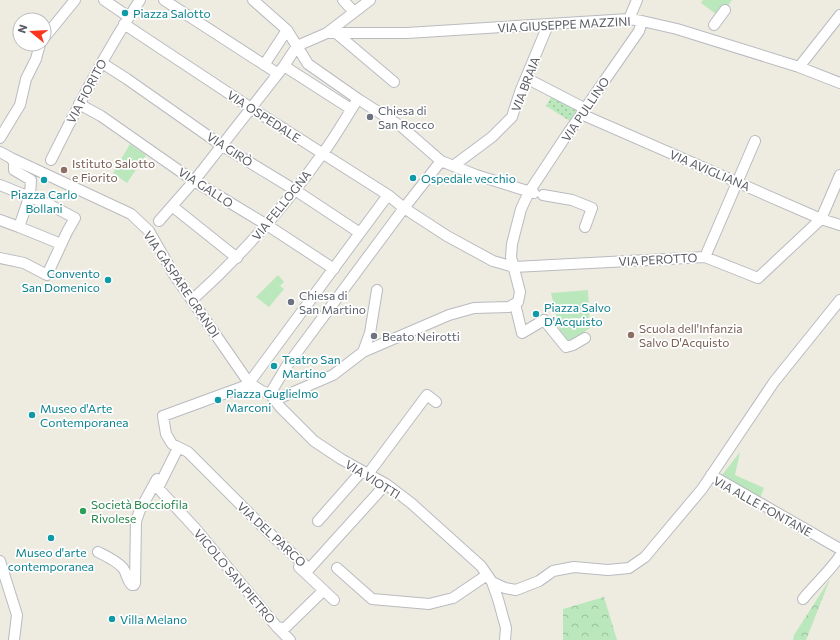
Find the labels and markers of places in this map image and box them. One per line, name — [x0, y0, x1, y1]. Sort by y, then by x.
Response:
place label: Piazza Salotto — [133, 6, 211, 20]
marker: Piazza Salotto — [120, 8, 130, 18]
place label: Chiesa di San Rocco — [378, 103, 434, 131]
marker: Chiesa di San Rocco — [365, 112, 375, 122]
place label: Istituto Salotto e Fiorito — [72, 156, 155, 184]
marker: Istituto Salotto e Fiorito — [59, 165, 69, 175]
place label: Ospedale vecchio — [421, 171, 516, 185]
marker: Ospedale vecchio — [408, 173, 418, 183]
marker: Piazza Carlo Bollani — [39, 175, 49, 185]
place label: Piazza Carlo Bollani — [11, 187, 77, 215]
place label: Convento San Domenico — [22, 266, 100, 294]
marker: Convento San Domenico — [103, 275, 113, 285]
place label: Chiesa di San Martino — [299, 288, 366, 316]
marker: Chiesa di San Martino — [286, 297, 296, 307]
place label: Piazza Salvo D'Acquisto — [544, 300, 611, 328]
marker: Piazza Salvo D'Acquisto — [531, 309, 541, 319]
place label: Scuola dell'Infanzia Salvo D'Acquisto — [639, 321, 743, 349]
place label: Beato Neirotti — [382, 329, 460, 343]
marker: Scuola dell'Infanzia Salvo D'Acquisto — [626, 330, 636, 340]
marker: Beato Neirotti — [369, 331, 379, 341]
place label: Teatro San Martino — [282, 352, 341, 380]
marker: Teatro San Martino — [269, 361, 279, 371]
place label: Piazza Guglielmo Marconi — [226, 386, 319, 414]
marker: Piazza Guglielmo Marconi — [213, 395, 223, 405]
place label: Museo d'Arte Contemporanea — [40, 401, 129, 429]
marker: Museo d'Arte Contemporanea — [27, 410, 37, 420]
place label: Società Bocciofila Rivolese — [91, 497, 188, 525]
marker: Società Bocciofila Rivolese — [78, 506, 88, 516]
marker: Museo d'arte contemporanea — [46, 533, 56, 543]
place label: Museo d'arte contemporanea — [8, 545, 94, 573]
place label: Villa Melano — [120, 612, 187, 626]
marker: Villa Melano — [107, 614, 117, 624]

